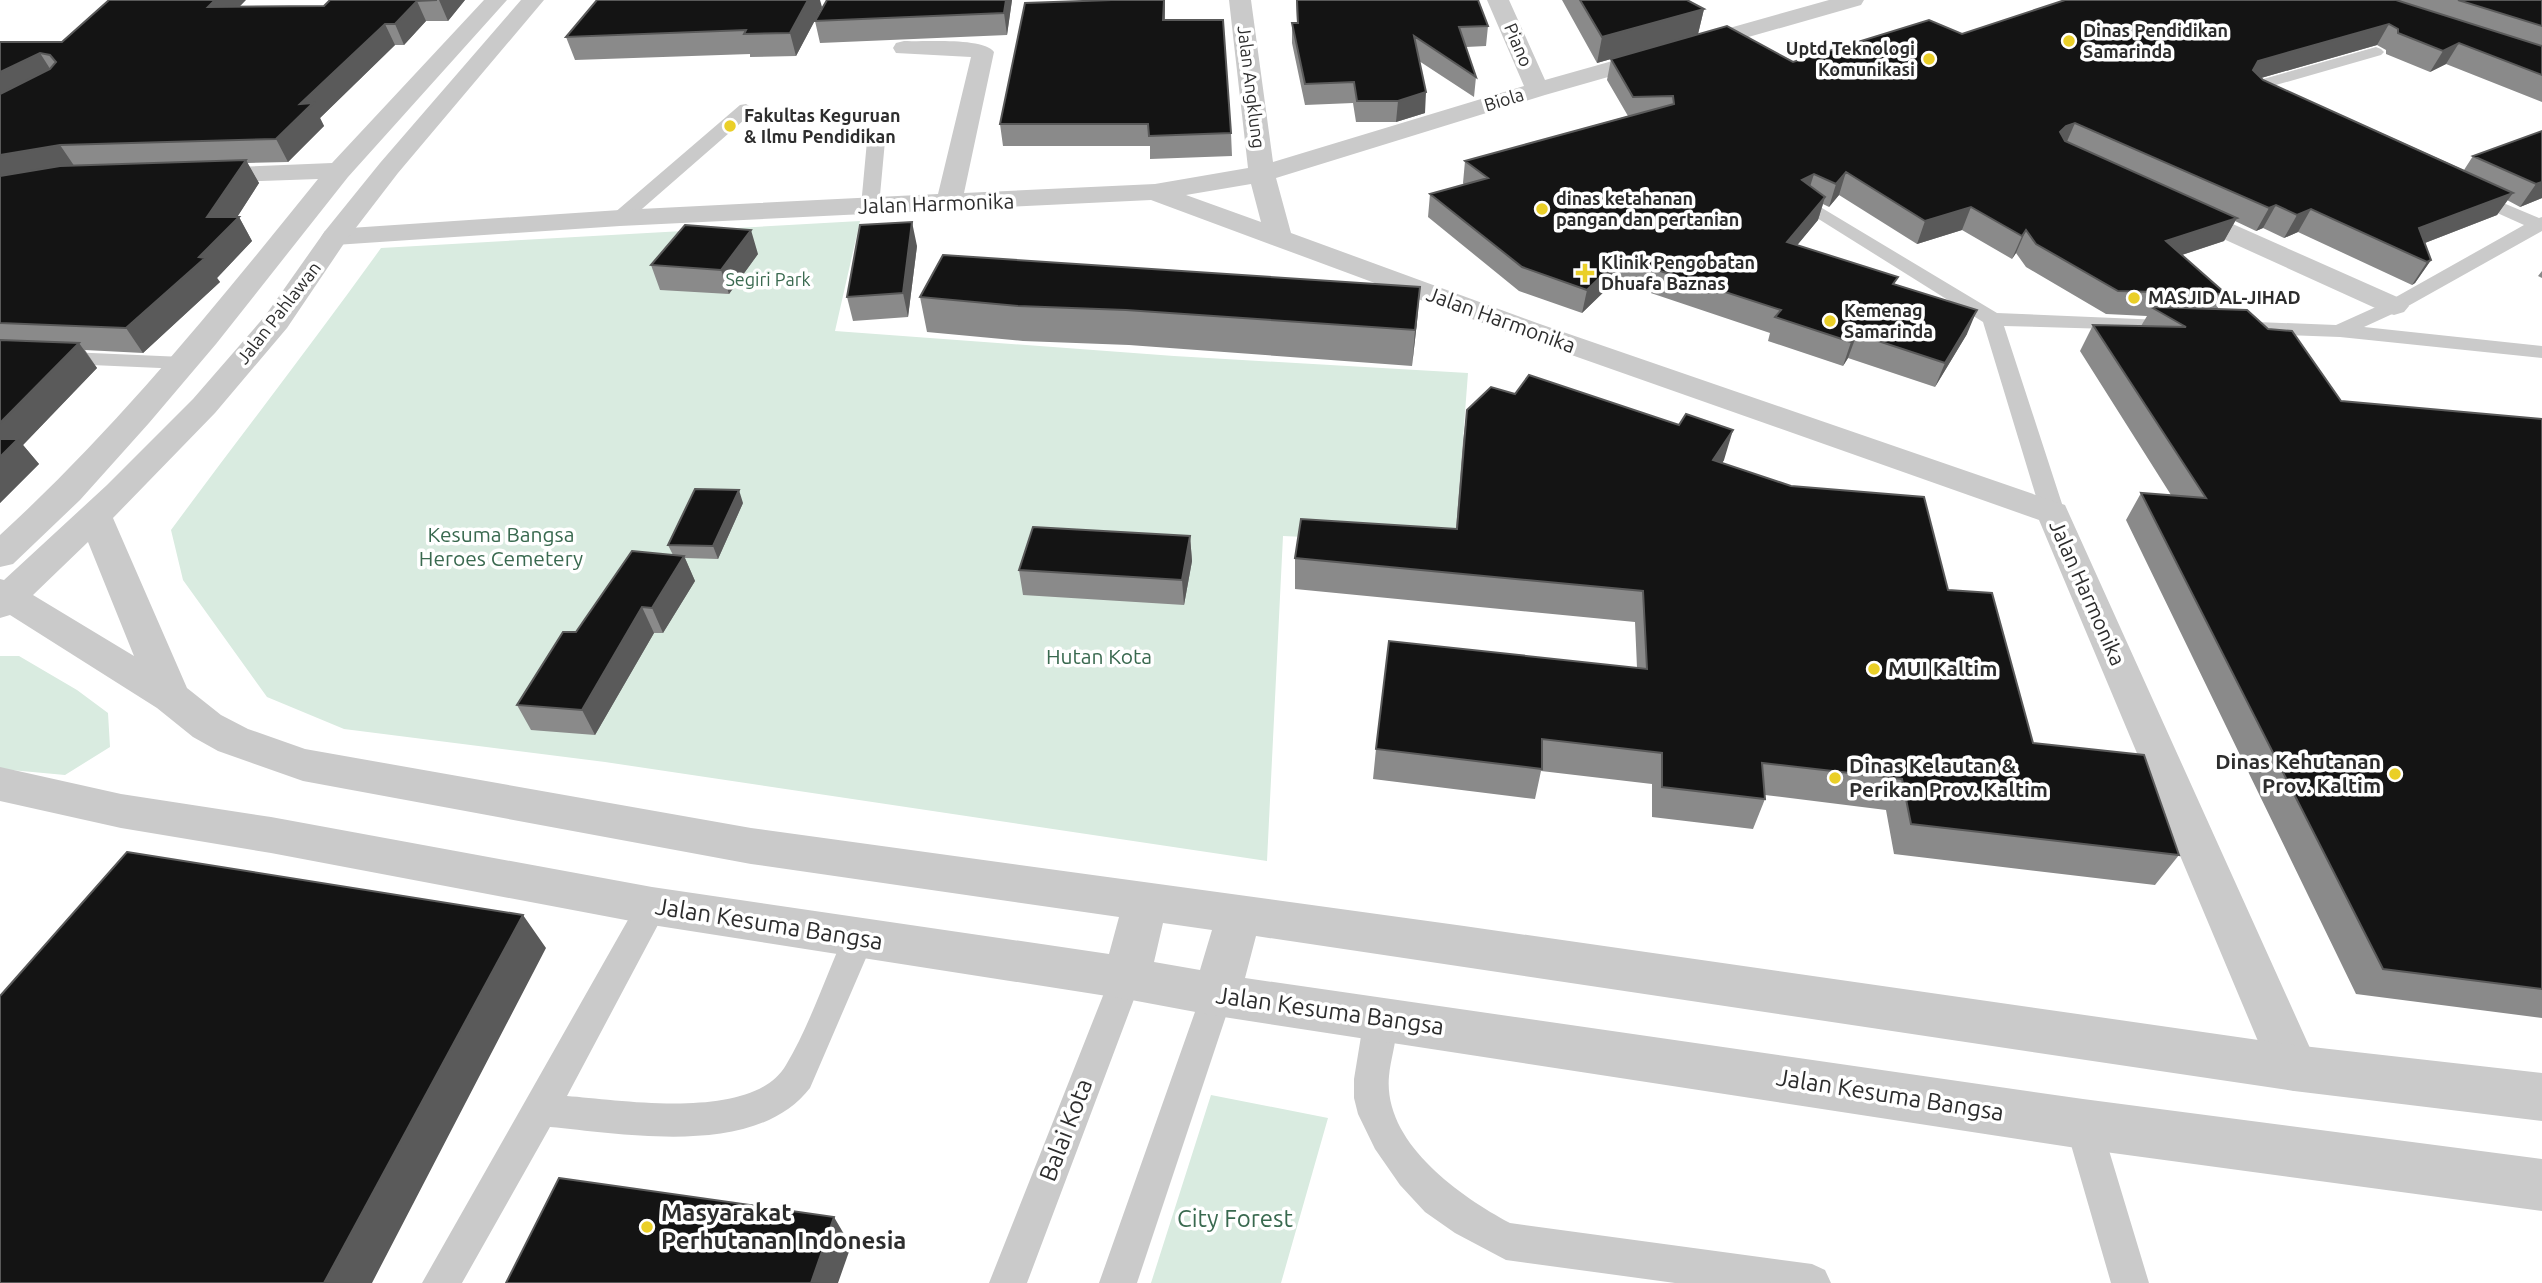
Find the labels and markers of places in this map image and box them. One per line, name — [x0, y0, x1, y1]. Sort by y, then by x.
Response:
place label: Dinas Pendidikan Samarinda — [2083, 20, 2228, 61]
marker: Dinas Pendidikan Samarinda — [2061, 33, 2077, 49]
place label: Uptd Teknologi Komunikasi — [1786, 38, 1915, 79]
marker: Uptd Teknologi Komunikasi — [1921, 51, 1937, 67]
place label: Fakultas Keguruan & Ilmu Pendidikan — [744, 105, 900, 146]
marker: Fakultas Keguruan & Ilmu Pendidikan — [722, 118, 738, 134]
place label: dinas ketahanan pangan dan pertanian — [1556, 188, 1739, 229]
marker: dinas ketahanan pangan dan pertanian — [1534, 201, 1550, 217]
place label: Klinik Pengobatan Dhuafa Baznas — [1601, 252, 1755, 293]
marker: Klinik Pengobatan Dhuafa Baznas — [1575, 263, 1595, 283]
place label: MASJID AL-JIHAD — [2148, 287, 2301, 307]
marker: MASJID AL-JIHAD — [2126, 290, 2142, 306]
place label: Kemenag Samarinda — [1844, 300, 1933, 341]
marker: Kemenag Samarinda — [1822, 313, 1838, 329]
place label: MUI Kaltim — [1888, 656, 1997, 680]
marker: MUI Kaltim — [1866, 661, 1882, 677]
place label: Dinas Kehutanan Prov. Kaltim — [2215, 749, 2381, 797]
place label: Dinas Kelautan & Perikan Prov. Kaltim — [1849, 753, 2048, 801]
marker: Dinas Kehutanan Prov. Kaltim — [2387, 766, 2403, 782]
marker: Dinas Kelautan & Perikan Prov. Kaltim — [1827, 770, 1843, 786]
place label: Masyarakat Perhutanan Indonesia — [661, 1199, 906, 1254]
marker: Masyarakat Perhutanan Indonesia — [639, 1219, 655, 1235]

